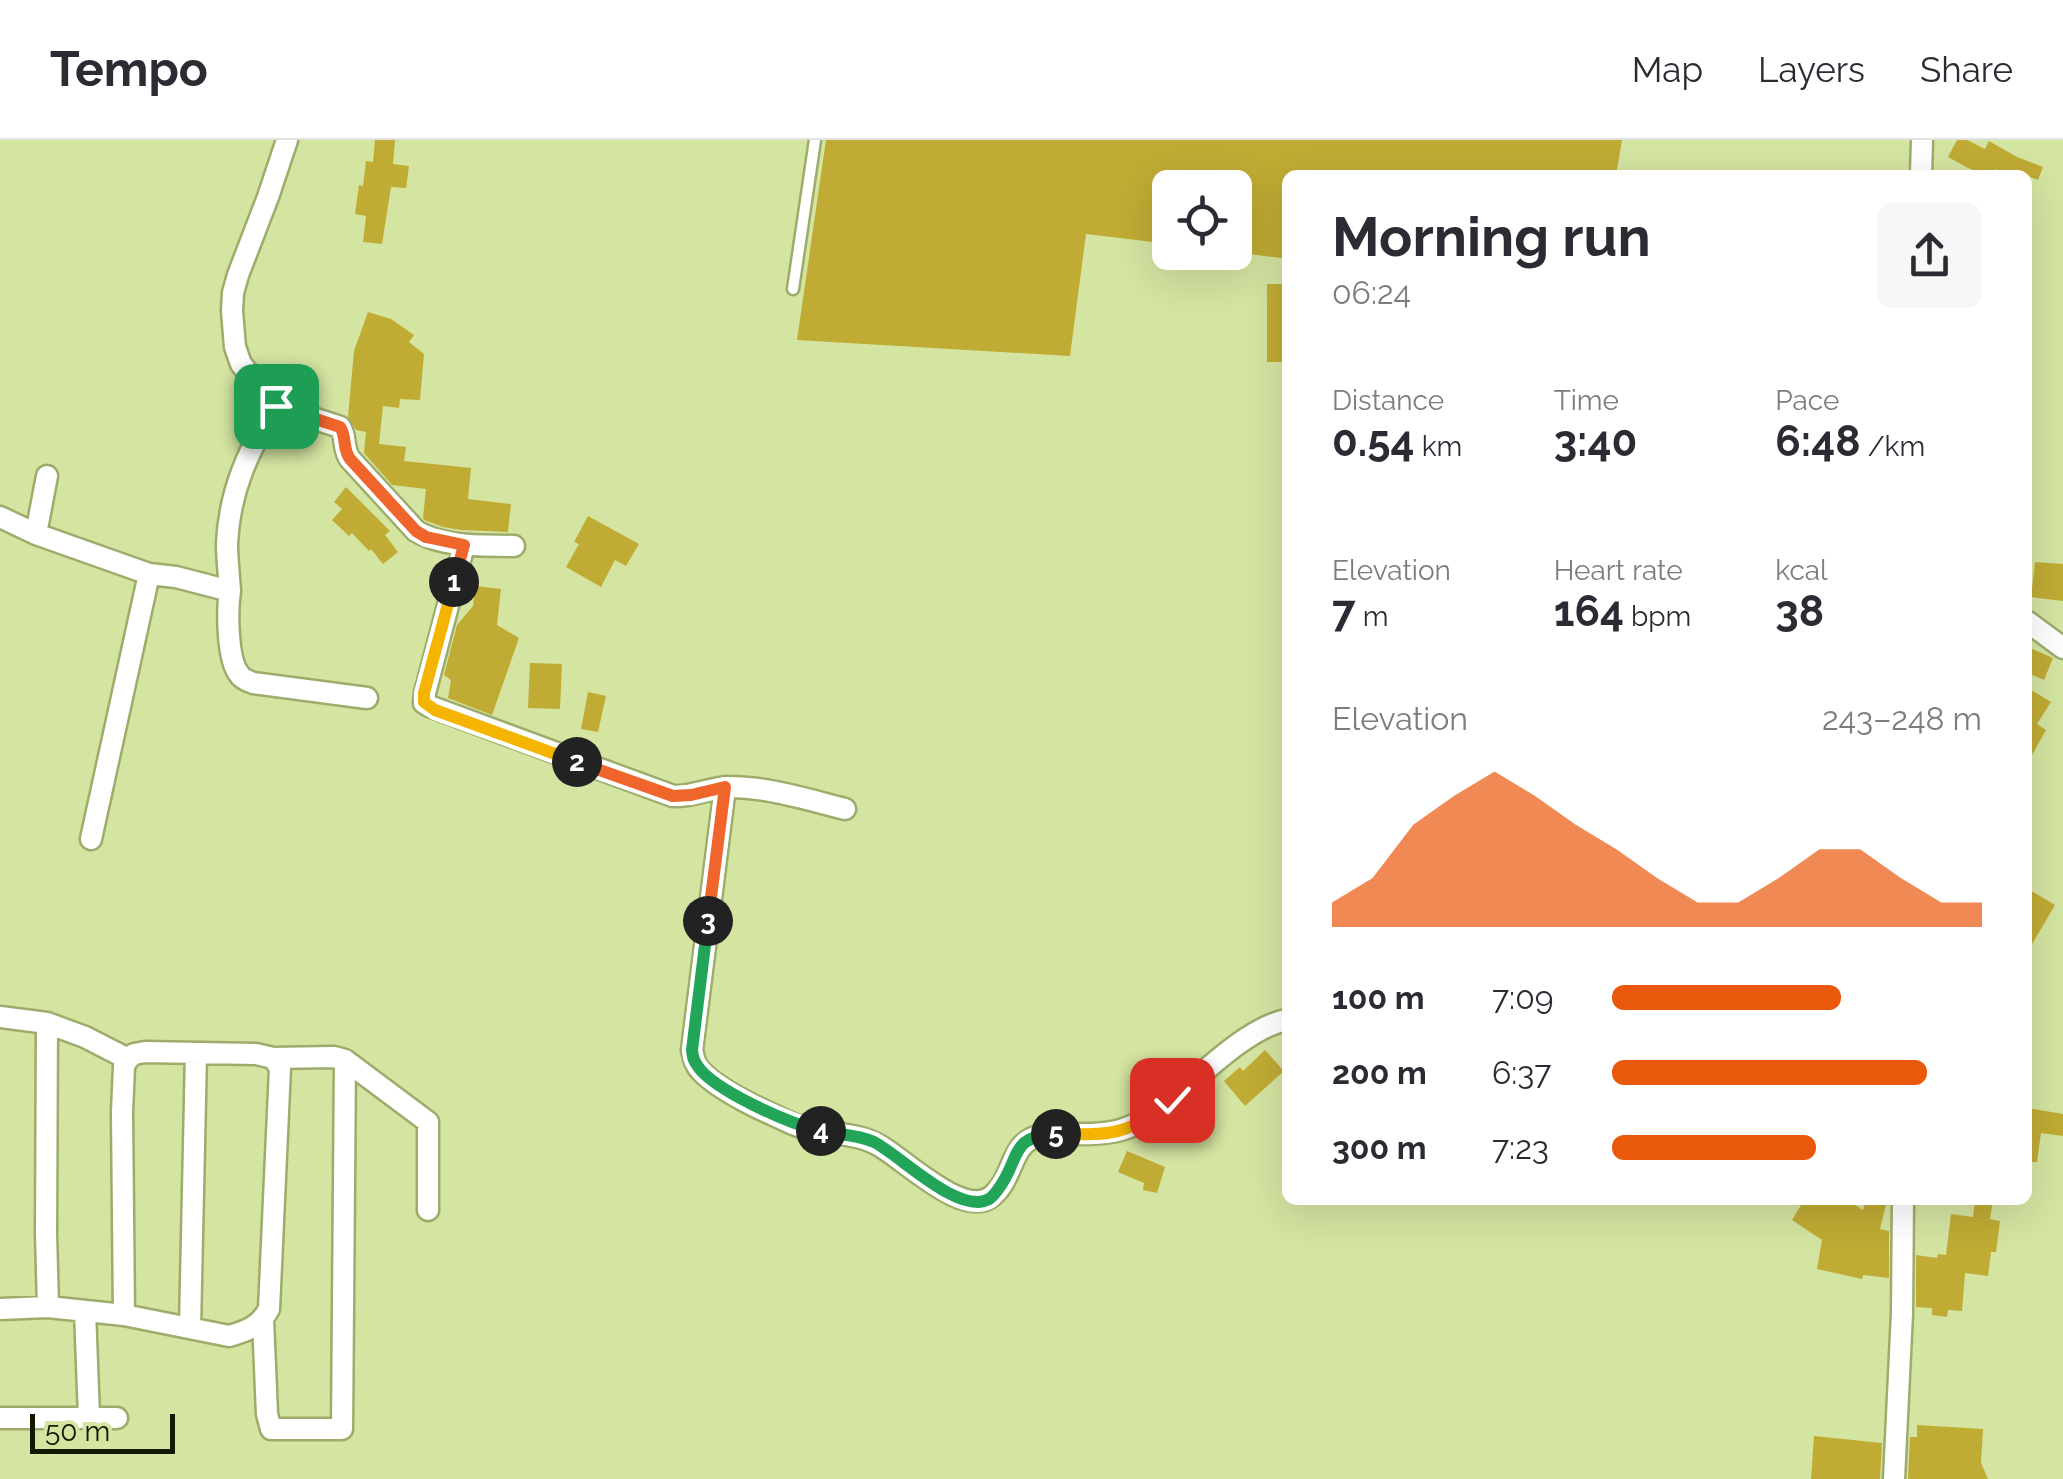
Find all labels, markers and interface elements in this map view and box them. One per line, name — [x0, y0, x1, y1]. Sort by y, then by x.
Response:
text: Tempo — [50, 41, 208, 97]
text: Map — [1632, 49, 1703, 90]
text: Layers — [1758, 49, 1865, 90]
text: Share — [1920, 49, 2013, 90]
map controls — [1152, 170, 1252, 270]
button: locate — [1152, 170, 1252, 270]
button: share — [1877, 203, 1982, 308]
text: Morning run — [1332, 204, 1651, 269]
text: 06:24 — [1332, 274, 1411, 311]
pin — [234, 364, 319, 449]
icon: arrive — [249, 379, 304, 434]
text: Distance — [1332, 384, 1444, 417]
text: Time — [1554, 384, 1619, 417]
text: Pace — [1775, 384, 1840, 417]
text: 0.54 — [1332, 417, 1415, 466]
text: 3:40 — [1554, 417, 1637, 466]
text: 6:48 — [1775, 417, 1861, 466]
text: km — [1415, 430, 1462, 463]
text: /km — [1861, 430, 1925, 463]
text: Elevation — [1332, 554, 1451, 587]
text: Heart rate — [1554, 554, 1683, 587]
text: kcal — [1775, 554, 1828, 587]
pin: 1 — [429, 557, 479, 607]
text: 1 — [447, 565, 461, 598]
text: 7 — [1332, 587, 1356, 636]
text: 164 — [1554, 587, 1624, 636]
text: 38 — [1775, 587, 1824, 636]
text: m — [1356, 600, 1388, 633]
text: bpm — [1624, 600, 1691, 633]
text: Elevation — [1332, 700, 1468, 737]
text: 243–248 m — [1822, 700, 1982, 737]
pin: 2 — [552, 737, 602, 787]
text: 2 — [569, 745, 585, 778]
pin: 3 — [683, 896, 733, 946]
text: 3 — [700, 904, 716, 937]
text: 100 m — [1332, 979, 1425, 1016]
text: 7:09 — [1492, 979, 1553, 1016]
text: 200 m — [1332, 1054, 1427, 1091]
text: 6:37 — [1492, 1054, 1551, 1091]
pin — [1130, 1058, 1215, 1143]
icon: check — [1145, 1073, 1200, 1128]
pin: 4 — [796, 1106, 846, 1156]
pin: 5 — [1031, 1109, 1081, 1159]
text: 4 — [813, 1114, 829, 1147]
text: 5 — [1048, 1117, 1064, 1150]
text: 300 m — [1332, 1129, 1427, 1166]
text: 7:23 — [1492, 1129, 1549, 1166]
scale bar — [30, 1409, 175, 1454]
text: 50 m — [45, 1415, 110, 1448]

